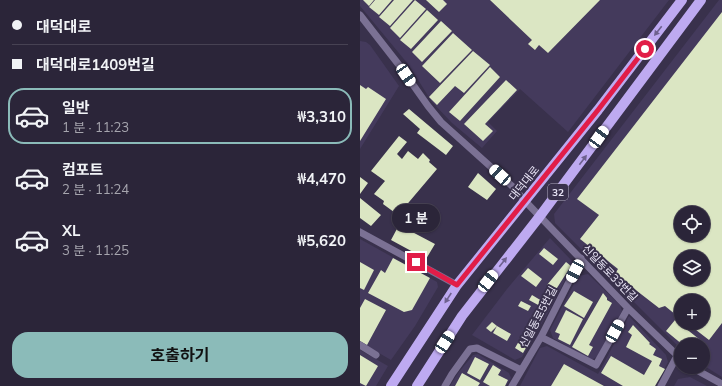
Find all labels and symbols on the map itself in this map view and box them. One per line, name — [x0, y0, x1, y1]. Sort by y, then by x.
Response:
one-way arrow — [654, 25, 663, 36]
route start — [636, 40, 654, 58]
car — [394, 62, 418, 88]
car — [587, 124, 611, 150]
one-way arrow — [578, 154, 587, 165]
car — [487, 163, 513, 187]
street label: 대덕대로 — [506, 163, 542, 203]
road number: 32 — [548, 184, 568, 200]
callout: 1 분 — [392, 204, 440, 232]
street label: 신일동로33번길 — [579, 242, 641, 304]
route end — [407, 253, 425, 271]
one-way arrow — [499, 257, 507, 268]
car — [564, 258, 586, 284]
car — [476, 268, 500, 294]
street label: 신일동로5번길 — [516, 284, 560, 350]
one-way arrow — [445, 292, 452, 304]
car — [604, 318, 626, 344]
car — [433, 329, 457, 355]

